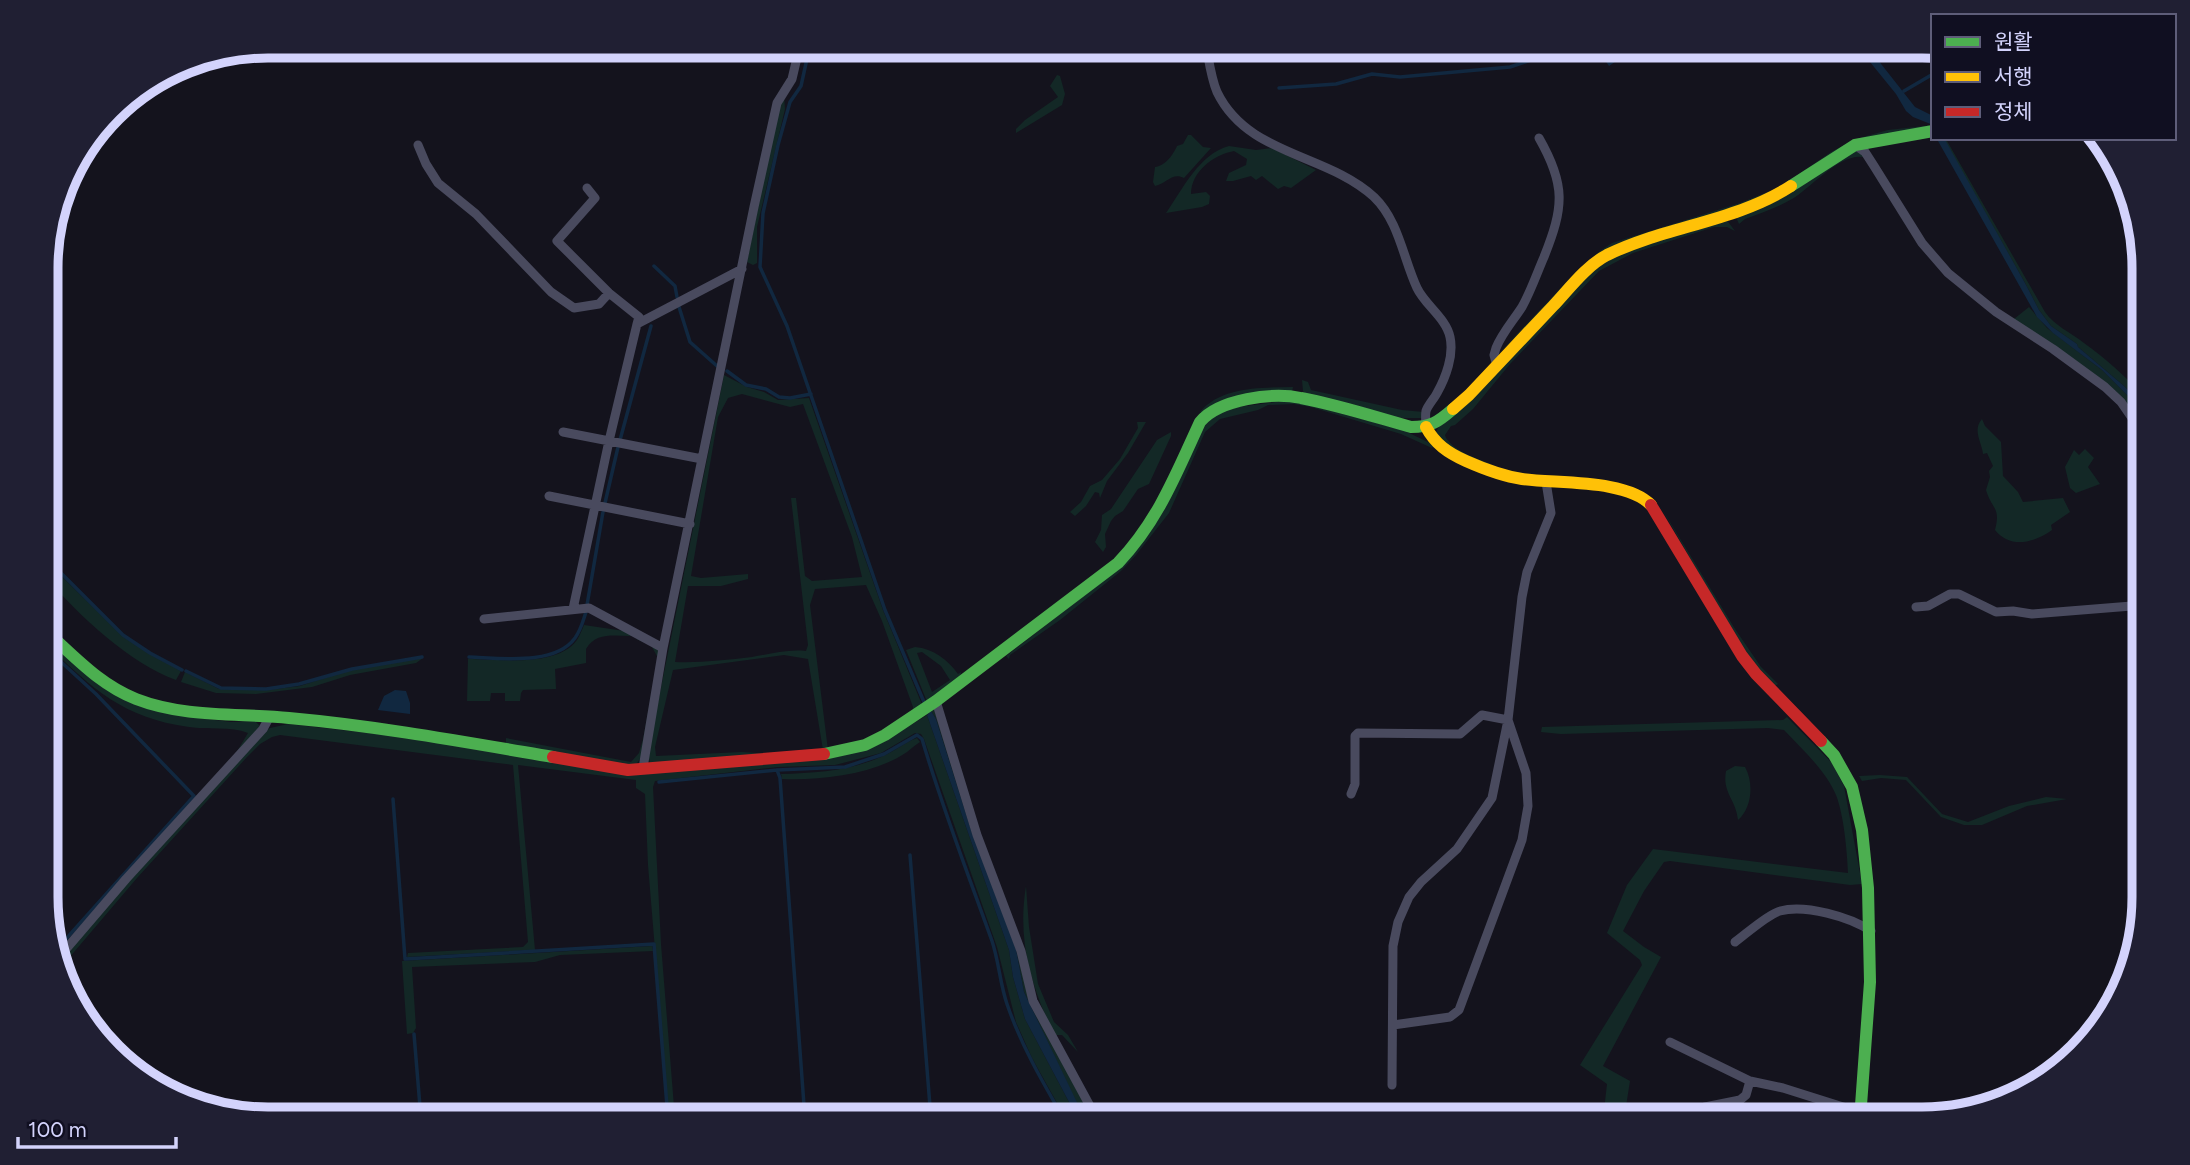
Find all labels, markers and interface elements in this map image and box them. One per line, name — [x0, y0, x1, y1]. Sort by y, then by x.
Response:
legend — [1931, 14, 2176, 140]
text: 원활 — [1994, 29, 2033, 54]
text: 서행 — [1994, 64, 2033, 89]
text: 정체 — [1994, 99, 2033, 124]
scale bar — [18, 1106, 175, 1150]
text: 100 m — [28, 1117, 87, 1142]

